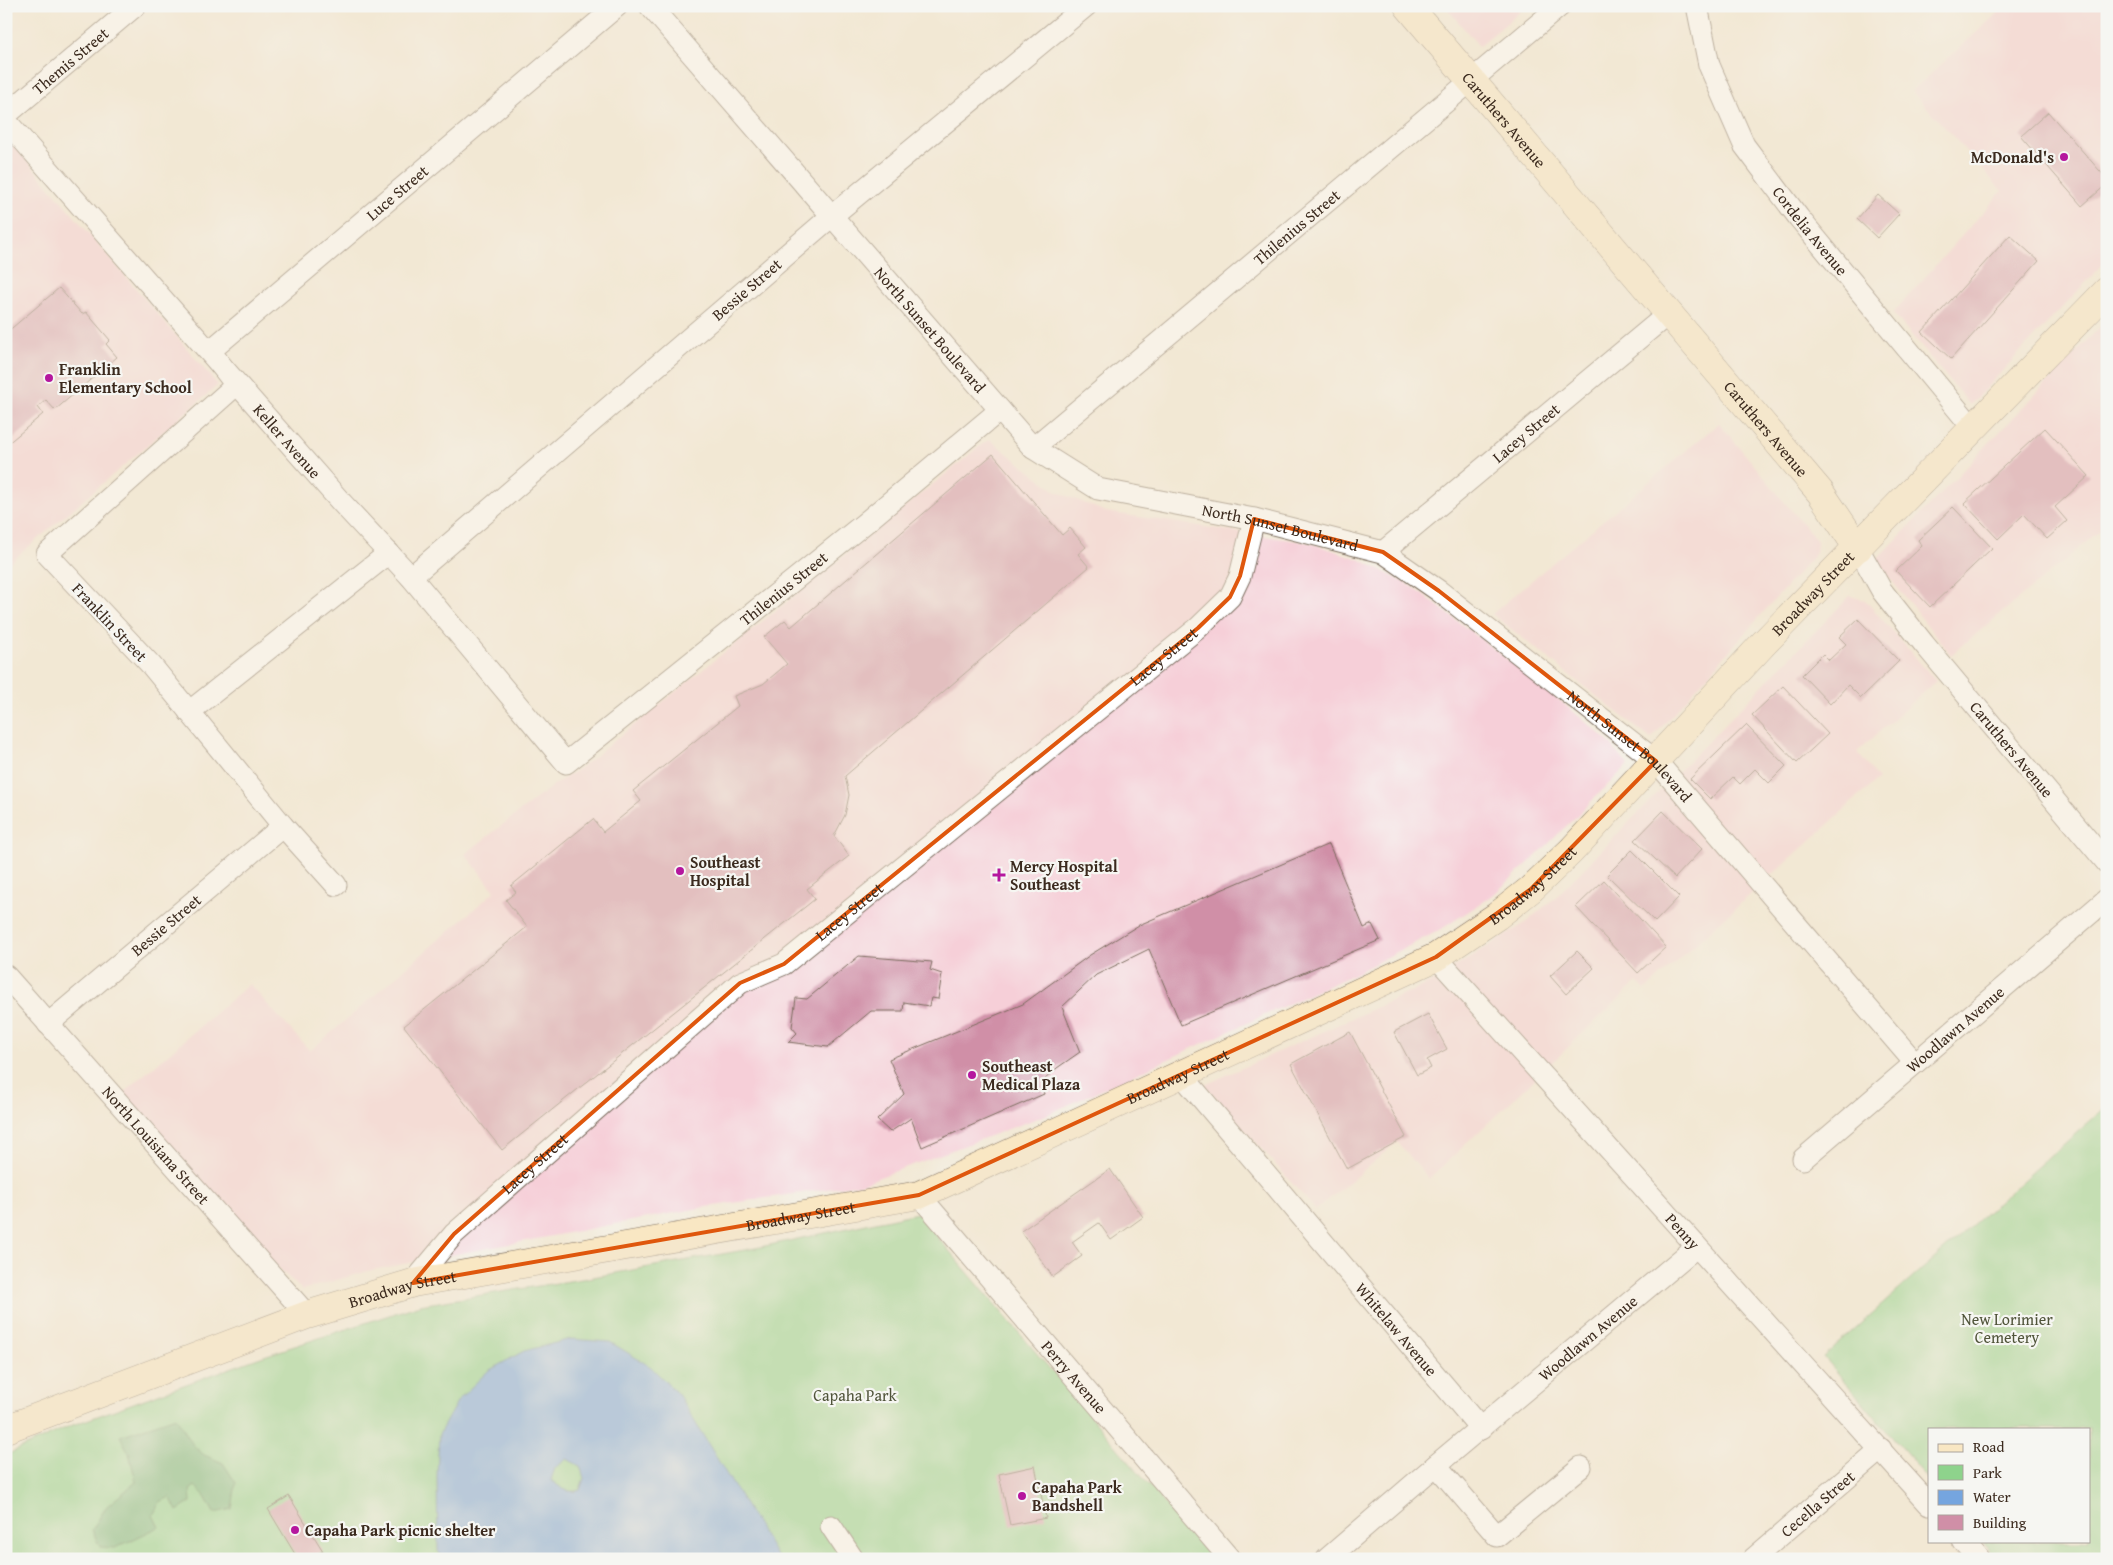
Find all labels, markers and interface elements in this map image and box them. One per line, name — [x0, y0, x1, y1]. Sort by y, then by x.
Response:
street label: Themis Street — [27, 21, 114, 100]
street label: Caruthers Avenue — [1457, 66, 1552, 173]
place label: McDonald's — [1971, 145, 2054, 169]
marker: McDonald's — [2058, 151, 2070, 163]
street label: Luce Street — [361, 159, 434, 226]
street label: Cordelia Avenue — [1767, 181, 1854, 281]
street label: Thilenius Street — [1248, 183, 1346, 271]
street label: Bessie Street — [706, 252, 787, 326]
street label: North Sunset Boulevard — [869, 261, 992, 398]
place label: Franklin Elementary School — [59, 357, 192, 399]
marker: Franklin Elementary School — [43, 372, 55, 384]
street label: Caruthers Avenue — [1719, 375, 1814, 482]
street label: Lacey Street — [1487, 397, 1565, 468]
street label: Keller Avenue — [248, 398, 327, 484]
street label: North Sunset Boulevard — [1200, 497, 1362, 557]
street label: Thilenius Street — [734, 545, 833, 631]
street label: Broadway Street — [1766, 545, 1860, 641]
street label: Franklin Street — [67, 577, 153, 667]
street label: Lacey Street — [1124, 621, 1203, 691]
street label: North Sunset Boulevard — [1562, 684, 1698, 807]
street label: Caruthers Avenue — [1964, 696, 2059, 803]
street label: Broadway Street — [1484, 840, 1583, 930]
place label: Southeast Hospital — [690, 850, 761, 892]
place label: Mercy Hospital Southeast — [1010, 854, 1118, 896]
marker: Southeast Hospital — [674, 865, 686, 877]
marker: Mercy Hospital Southeast — [992, 868, 1006, 882]
street label: Lacey Street — [810, 876, 889, 946]
street label: Bessie Street — [125, 888, 206, 961]
street label: Woodlawn Avenue — [1901, 980, 2009, 1078]
street label: Broadway Street — [1123, 1042, 1233, 1110]
place label: Southeast Medical Plaza — [982, 1054, 1081, 1096]
marker: Southeast Medical Plaza — [966, 1069, 978, 1081]
street label: North Louisiana Street — [97, 1080, 216, 1210]
street label: Lacey Street — [496, 1127, 573, 1199]
street label: Broadway Street — [744, 1194, 857, 1237]
street label: Penny — [1660, 1207, 1706, 1255]
street label: Broadway Street — [346, 1264, 458, 1314]
street label: Whitelaw Avenue — [1350, 1277, 1443, 1381]
street label: Woodlawn Avenue — [1533, 1289, 1643, 1386]
park label: New Lorimier Cemetery — [1961, 1307, 2053, 1349]
street label: Perry Avenue — [1036, 1335, 1113, 1419]
park label: Capaha Park — [813, 1383, 898, 1407]
legend — [1928, 1428, 2090, 1542]
text: Road — [1973, 1436, 2004, 1457]
text: Park — [1973, 1462, 2002, 1483]
street label: Cecella Street — [1775, 1464, 1860, 1542]
place label: Capaha Park Bandshell — [1032, 1475, 1123, 1517]
text: Water — [1973, 1486, 2011, 1507]
marker: Capaha Park Bandshell — [1016, 1490, 1028, 1502]
text: Building — [1973, 1512, 2027, 1533]
place label: Capaha Park picnic shelter — [305, 1518, 496, 1542]
marker: Capaha Park picnic shelter — [289, 1524, 301, 1536]

